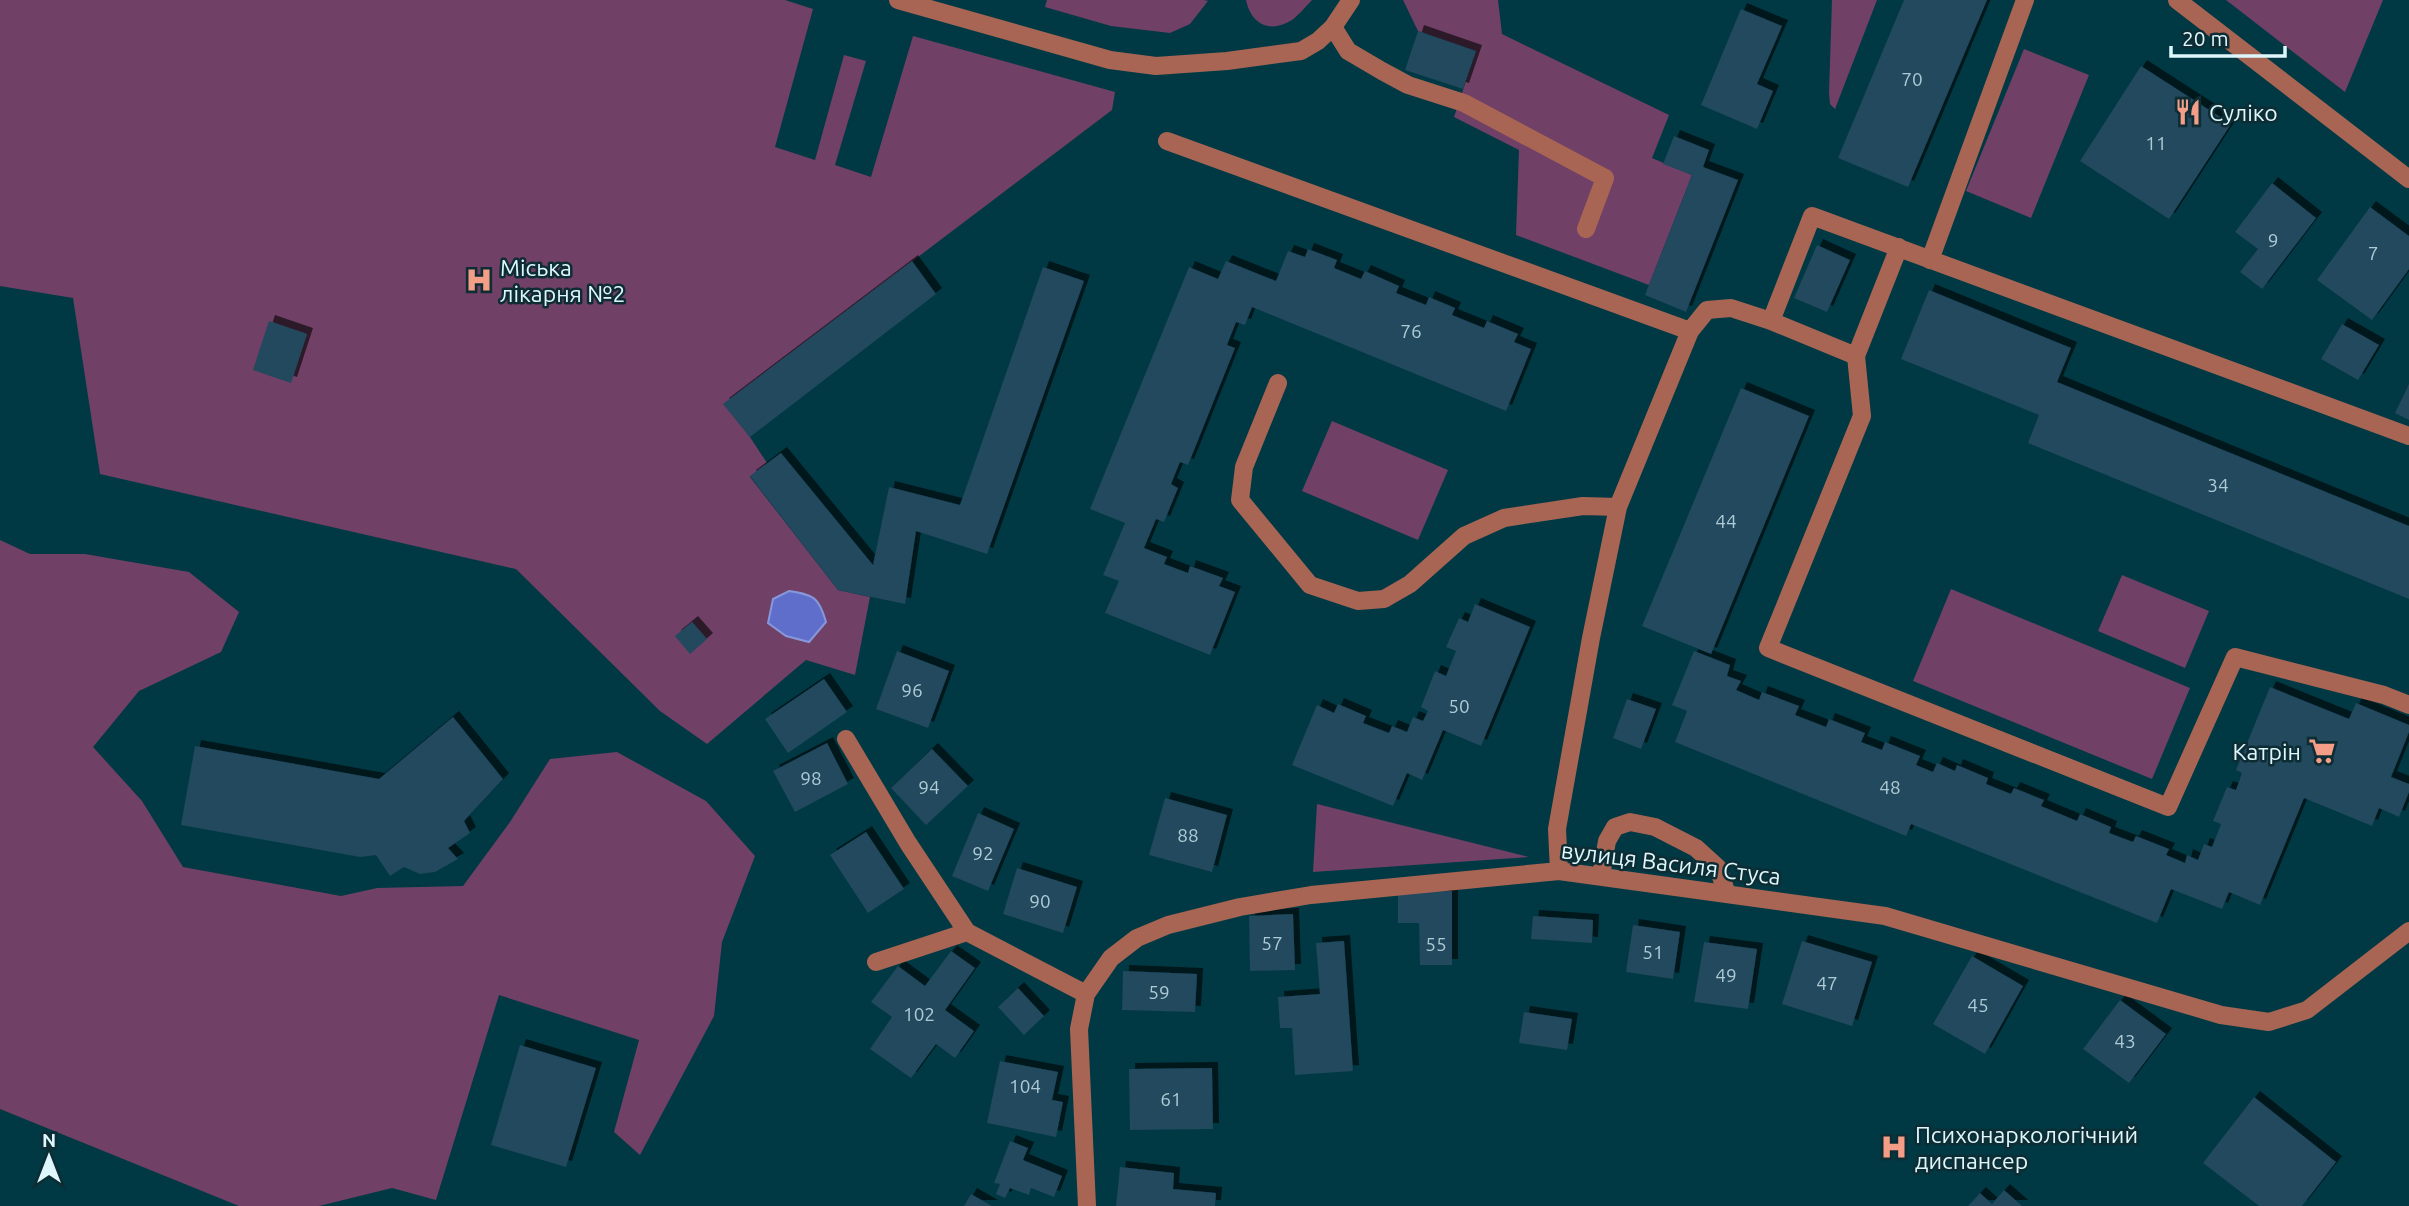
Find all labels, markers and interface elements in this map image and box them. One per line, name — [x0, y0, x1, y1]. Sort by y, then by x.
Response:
scale bar — [2171, 14, 2285, 58]
text: 20 m — [2182, 26, 2229, 50]
house number: 70 — [1901, 68, 1923, 90]
restaurant icon: Суліко — [2173, 97, 2203, 127]
place label: Суліко — [2209, 100, 2278, 125]
house number: 11 — [2145, 132, 2167, 154]
house number: 9 — [2268, 229, 2278, 251]
house number: 7 — [2368, 242, 2378, 264]
place label: Міська лікарня №2 — [500, 255, 626, 306]
hospital icon: Міська лікарня №2 — [464, 265, 494, 295]
house number: 76 — [1400, 320, 1422, 342]
house number: 34 — [2207, 474, 2229, 496]
house number: 44 — [1715, 510, 1737, 532]
house number: 96 — [901, 679, 923, 701]
house number: 50 — [1448, 695, 1470, 717]
supermarket icon: Катрін — [2307, 736, 2337, 766]
place label: Катрін — [2233, 739, 2301, 764]
house number: 98 — [800, 767, 822, 789]
house number: 94 — [918, 776, 940, 798]
house number: 48 — [1879, 776, 1901, 798]
house number: 88 — [1177, 824, 1199, 846]
street label: вулиця Василя Стуса — [1560, 837, 1782, 889]
house number: 92 — [972, 842, 994, 864]
house number: 90 — [1029, 890, 1051, 912]
house number: 57 — [1261, 932, 1283, 954]
house number: 55 — [1425, 933, 1447, 955]
house number: 51 — [1642, 941, 1664, 963]
house number: 49 — [1715, 964, 1737, 986]
house number: 47 — [1816, 972, 1838, 994]
house number: 59 — [1148, 981, 1170, 1003]
house number: 45 — [1967, 994, 1989, 1016]
house number: 102 — [903, 1003, 935, 1025]
house number: 43 — [2114, 1030, 2136, 1052]
house number: 104 — [1009, 1075, 1041, 1097]
house number: 61 — [1160, 1088, 1182, 1110]
north arrow — [14, 1122, 84, 1192]
place label: Психонаркологічний диспансер — [1915, 1122, 2138, 1173]
text: N — [42, 1129, 56, 1151]
hospital icon: Психонаркологічний диспансер — [1879, 1132, 1909, 1162]

